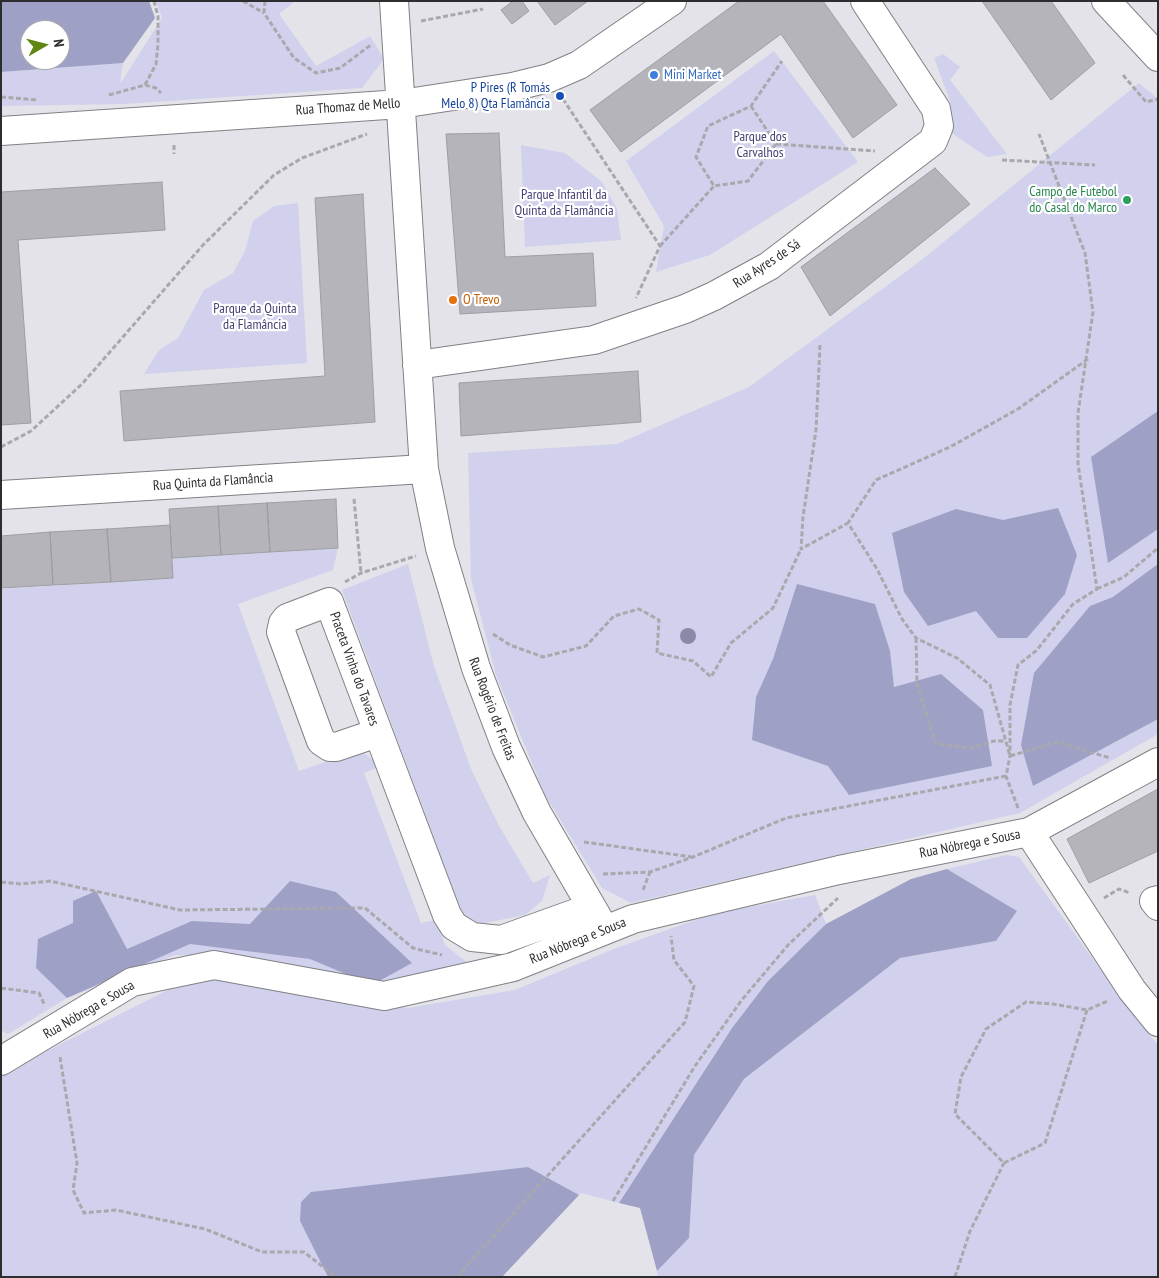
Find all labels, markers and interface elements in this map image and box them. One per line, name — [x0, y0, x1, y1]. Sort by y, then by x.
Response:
north arrow — [20, 20, 70, 70]
text: N — [49, 38, 68, 48]
place label: Mini Market — [664, 67, 721, 83]
marker: Mini Market — [648, 69, 660, 81]
place label: P Pires (R Tomás Melo 8) Qta Flamância — [441, 80, 550, 112]
marker: P Pires (R Tomás Melo 8) Qta Flamância — [554, 90, 566, 102]
street label: Rua Thomaz de Mello — [295, 95, 401, 119]
park label: Parque dos Carvalhos — [733, 129, 787, 162]
place label: Campo de Futebol do Casal do Marco — [1029, 184, 1117, 216]
park label: Parque Infantil da Quinta da Flamância — [514, 187, 614, 220]
marker: Campo de Futebol do Casal do Marco — [1121, 194, 1133, 206]
street label: Rua Ayres de Sá — [730, 236, 804, 292]
place label: O Trevo — [463, 292, 500, 308]
marker: O Trevo — [447, 294, 459, 306]
park label: Parque da Quinta da Flamância — [213, 301, 297, 334]
street label: Rua Quinta da Flamância — [152, 469, 274, 495]
street label: Praceta Vinha do Tavares — [326, 610, 382, 728]
street label: Rua Rogério de Freitas — [465, 655, 519, 763]
street label: Rua Nóbrega e Sousa — [918, 826, 1022, 862]
street label: Rua Nóbrega e Sousa — [527, 914, 629, 968]
street label: Rua Nóbrega e Sousa — [40, 977, 138, 1043]

